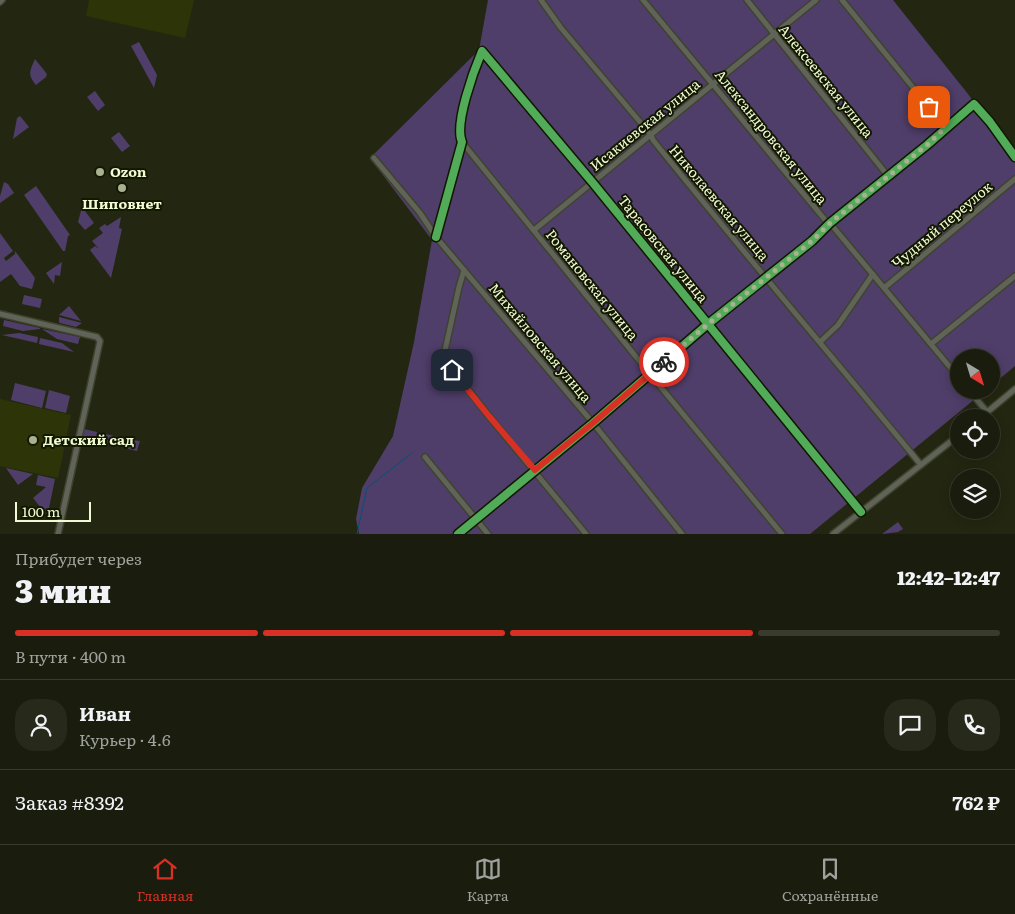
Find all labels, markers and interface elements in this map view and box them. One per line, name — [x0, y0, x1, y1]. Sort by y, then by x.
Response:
street label: Алексеевская улица — [775, 19, 879, 142]
street label: Александровская улица — [711, 65, 833, 209]
street label: Исакиевская улица — [585, 73, 704, 175]
pin — [908, 86, 950, 128]
icon: bag — [915, 93, 943, 121]
street label: Николаевская улица — [665, 140, 775, 265]
place label: Ozon — [110, 161, 147, 181]
marker: Ozon — [94, 166, 106, 178]
street label: Чудный переулок — [887, 176, 996, 272]
marker: Шиповнет — [116, 182, 128, 194]
street label: Тарасовская улица — [614, 190, 714, 307]
place label: Шиповнет — [82, 193, 162, 213]
street label: Романовская улица — [542, 225, 644, 344]
street label: Михайловская улица — [485, 278, 597, 407]
courier — [639, 337, 689, 387]
icon: bike — [650, 348, 678, 376]
pin — [431, 349, 473, 391]
north arrow — [950, 349, 1000, 399]
map controls — [950, 349, 1000, 519]
icon: home — [438, 356, 466, 384]
button: locate — [950, 409, 1000, 459]
place label: Детский сад — [43, 429, 134, 449]
marker: Детский сад — [27, 434, 39, 446]
button: layers — [950, 469, 1000, 519]
scale bar — [15, 499, 91, 522]
text: 100 m — [22, 501, 60, 521]
text: Прибудет через — [15, 546, 142, 570]
text: 12:42–12:47 — [897, 563, 1000, 591]
text: 3 мин — [15, 565, 111, 613]
text: В пути · 400 m — [15, 644, 126, 668]
button: person — [15, 699, 67, 751]
text: Иван — [79, 699, 131, 727]
button: chat — [884, 699, 936, 751]
button: phone — [948, 699, 1000, 751]
text: Курьер · 4.6 — [79, 727, 171, 751]
text: Заказ #8392 — [15, 788, 124, 816]
text: 762 ₽ — [952, 788, 1000, 816]
tab: Главная — [137, 855, 193, 905]
tab: Карта — [467, 855, 509, 905]
tab: Сохранённые — [782, 855, 878, 905]

